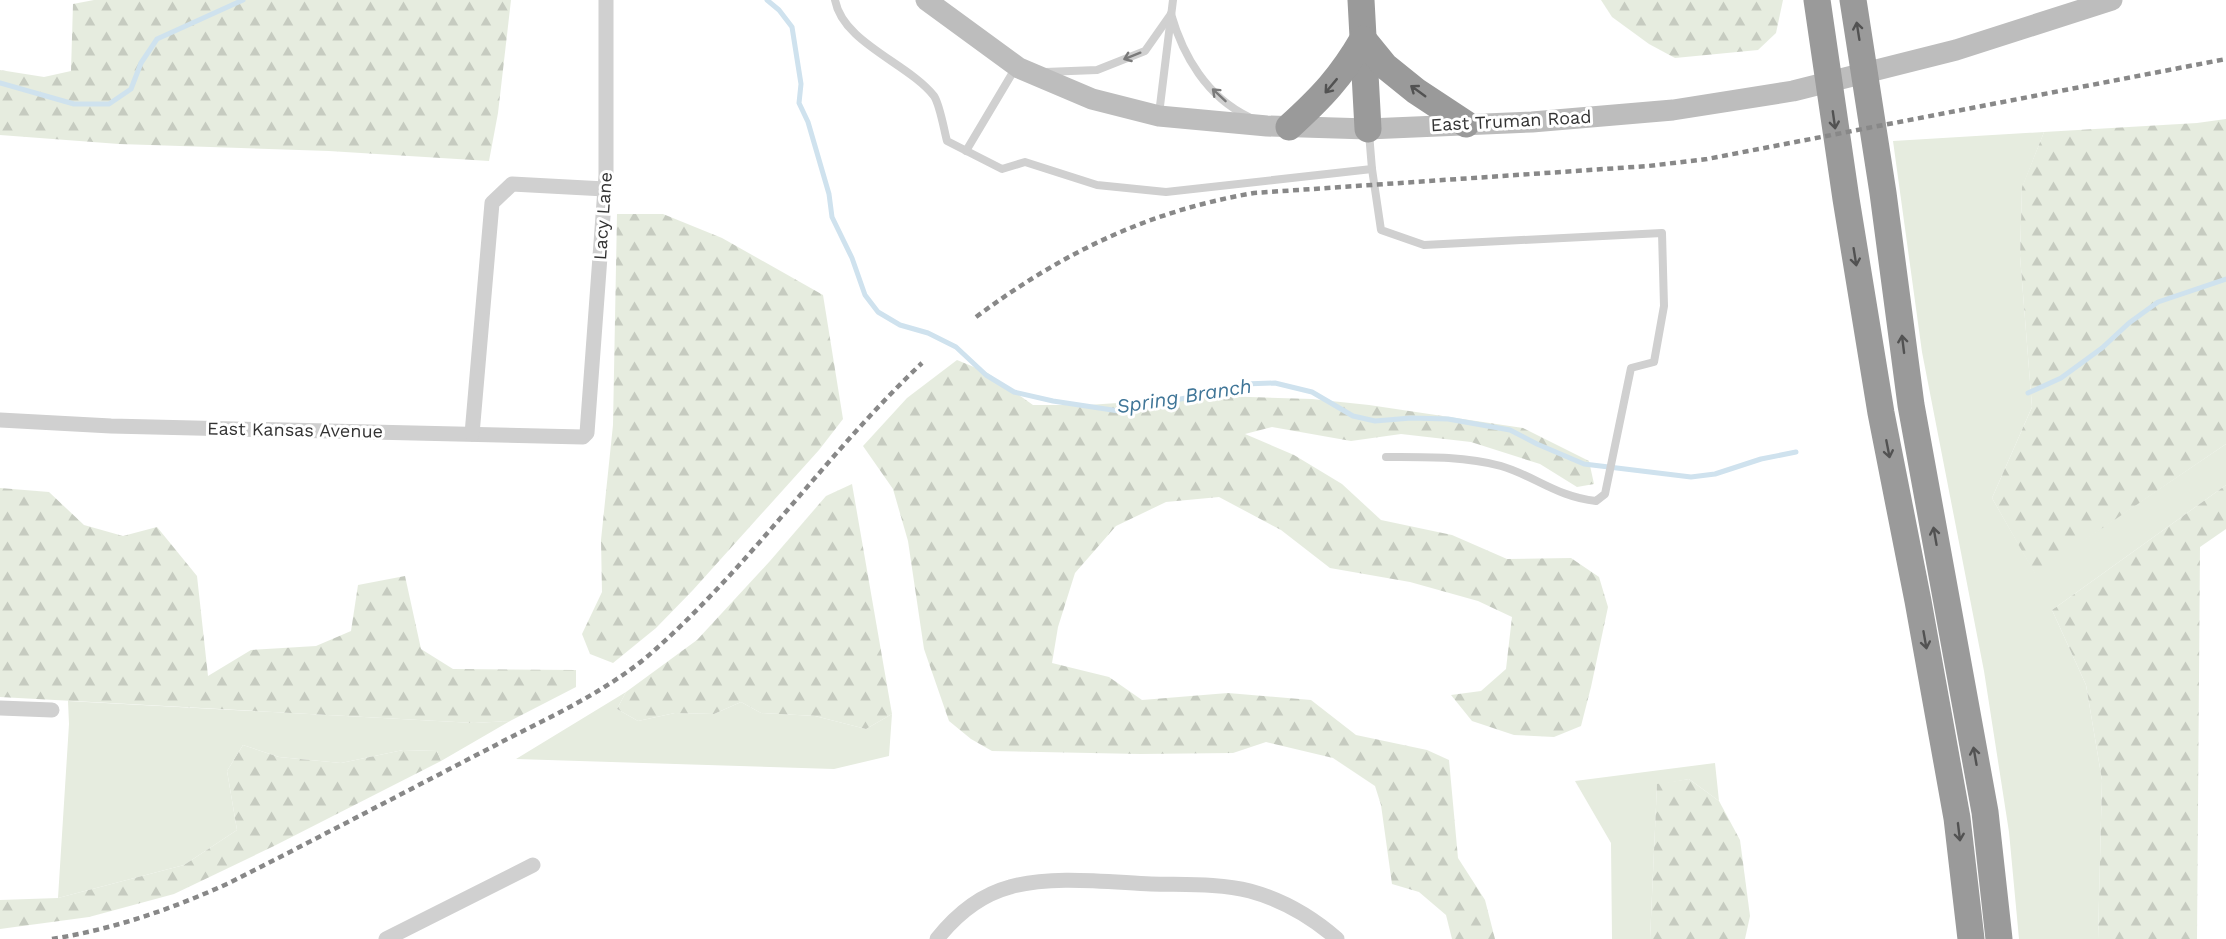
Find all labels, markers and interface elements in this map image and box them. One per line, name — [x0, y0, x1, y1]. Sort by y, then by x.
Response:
one-way arrow — [1852, 22, 1863, 42]
one-way arrow — [1124, 51, 1142, 62]
one-way arrow — [1324, 78, 1338, 93]
one-way arrow — [1410, 85, 1426, 98]
one-way arrow — [1211, 88, 1226, 102]
street label: East Truman Road — [1430, 106, 1592, 135]
one-way arrow — [1829, 110, 1840, 130]
street label: Lacy Lane — [589, 171, 616, 261]
one-way arrow — [1850, 246, 1861, 266]
one-way arrow — [1897, 334, 1908, 354]
water label: Spring Branch — [1115, 373, 1253, 419]
street label: East Kansas Avenue — [207, 417, 383, 442]
one-way arrow — [1883, 439, 1894, 458]
one-way arrow — [1929, 527, 1940, 546]
one-way arrow — [1920, 630, 1931, 650]
one-way arrow — [1969, 747, 1980, 766]
one-way arrow — [1954, 822, 1965, 842]

